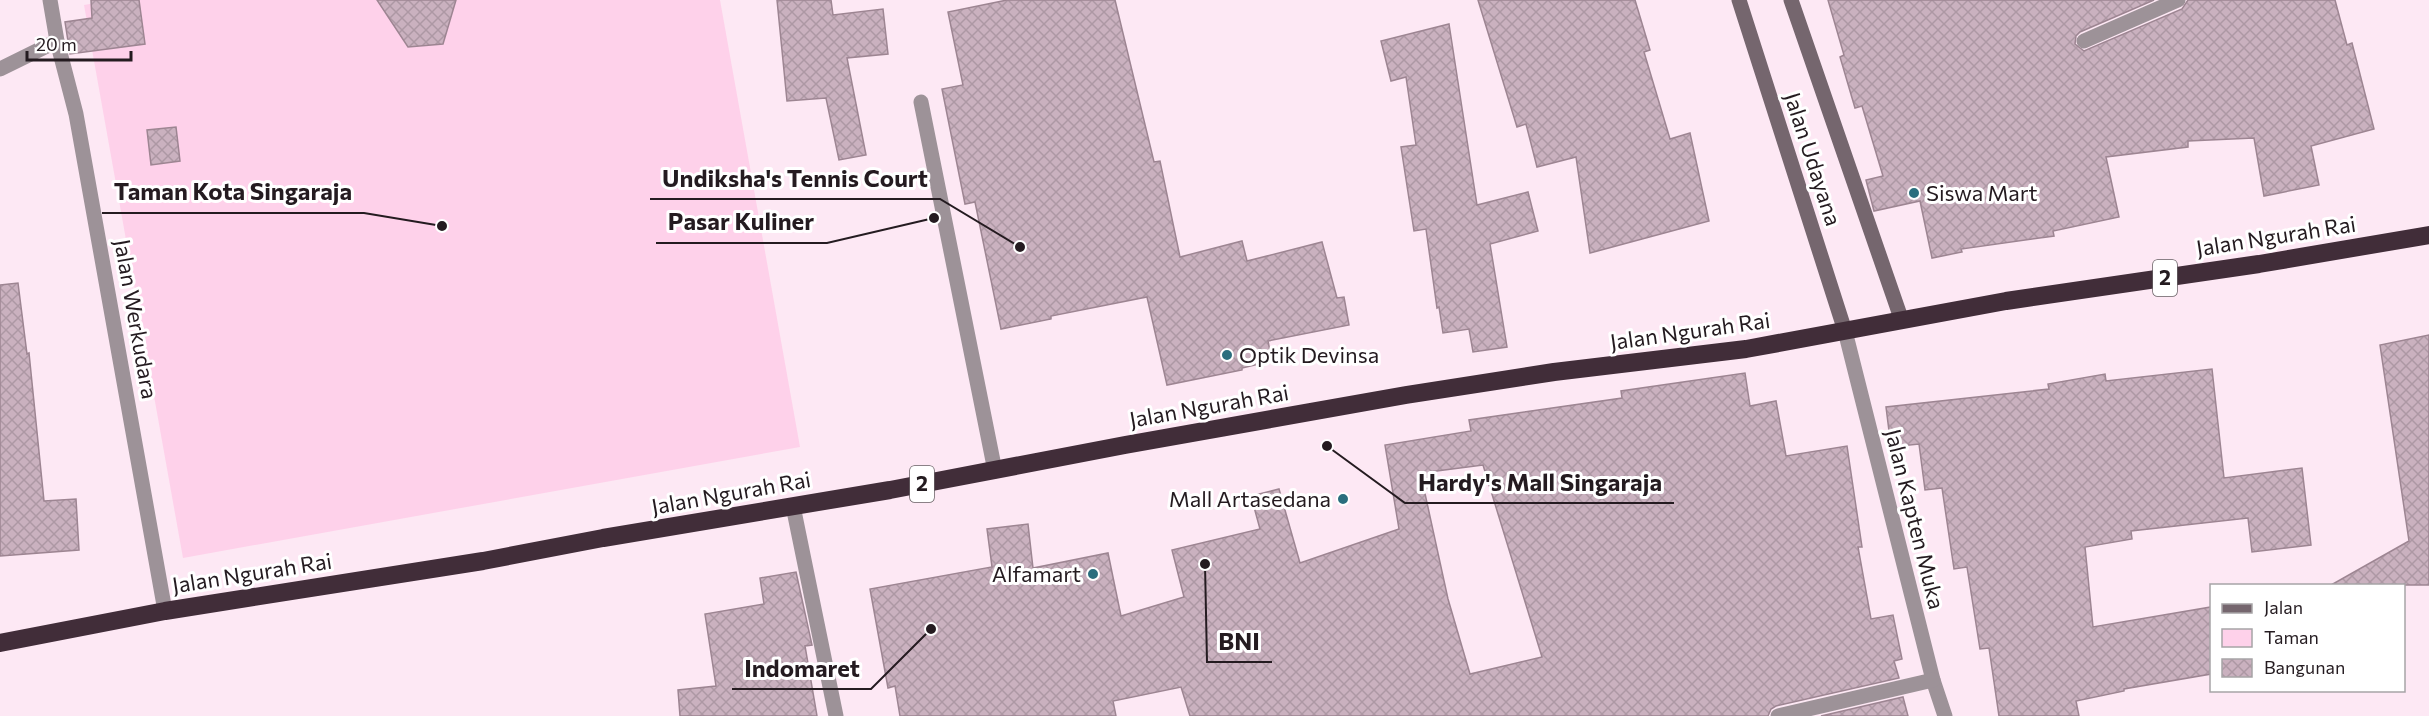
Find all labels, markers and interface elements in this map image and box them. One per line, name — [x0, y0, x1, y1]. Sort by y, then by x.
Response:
scale bar — [27, 24, 130, 62]
text: 20 m — [36, 33, 77, 55]
street label: Jalan Udayana — [1779, 89, 1848, 229]
callout: Undiksha's Tennis Court — [650, 157, 940, 199]
text: Undiksha's Tennis Court — [662, 163, 928, 192]
callout: Taman Kota Singaraja — [102, 171, 364, 213]
text: Taman Kota Singaraja — [114, 176, 352, 205]
place label: Siswa Mart — [1926, 179, 2038, 206]
marker: Siswa Mart — [1907, 186, 1921, 200]
callout: Pasar Kuliner — [656, 201, 827, 243]
text: Pasar Kuliner — [668, 206, 814, 235]
street label: Jalan Ngurah Rai — [2194, 210, 2358, 261]
street label: Jalan Werkudara — [109, 237, 164, 401]
road number: 2 — [2153, 260, 2177, 296]
street label: Jalan Ngurah Rai — [1608, 306, 1772, 355]
place label: Optik Devinsa — [1239, 341, 1379, 368]
marker: Optik Devinsa — [1220, 348, 1234, 362]
street label: Jalan Ngurah Rai — [1127, 378, 1291, 433]
street label: Jalan Kapten Muka — [1880, 426, 1951, 612]
callout: Hardy's Mall Singaraja — [1405, 461, 1674, 503]
street label: Jalan Ngurah Rai — [649, 465, 813, 520]
road number: 2 — [910, 466, 934, 502]
text: Hardy's Mall Singaraja — [1418, 467, 1662, 496]
place label: Mall Artasedana — [1169, 485, 1331, 512]
marker: Mall Artasedana — [1336, 492, 1350, 506]
street label: Jalan Ngurah Rai — [170, 547, 334, 598]
place label: Alfamart — [992, 560, 1081, 587]
marker: Alfamart — [1086, 567, 1100, 581]
legend — [2210, 584, 2405, 692]
text: Jalan — [2264, 596, 2303, 618]
callout: BNI — [1207, 620, 1272, 662]
text: BNI — [1218, 626, 1260, 655]
text: Taman — [2264, 626, 2319, 648]
callout: Indomaret — [732, 647, 871, 689]
text: Indomaret — [744, 653, 860, 682]
text: Bangunan — [2264, 656, 2345, 678]

